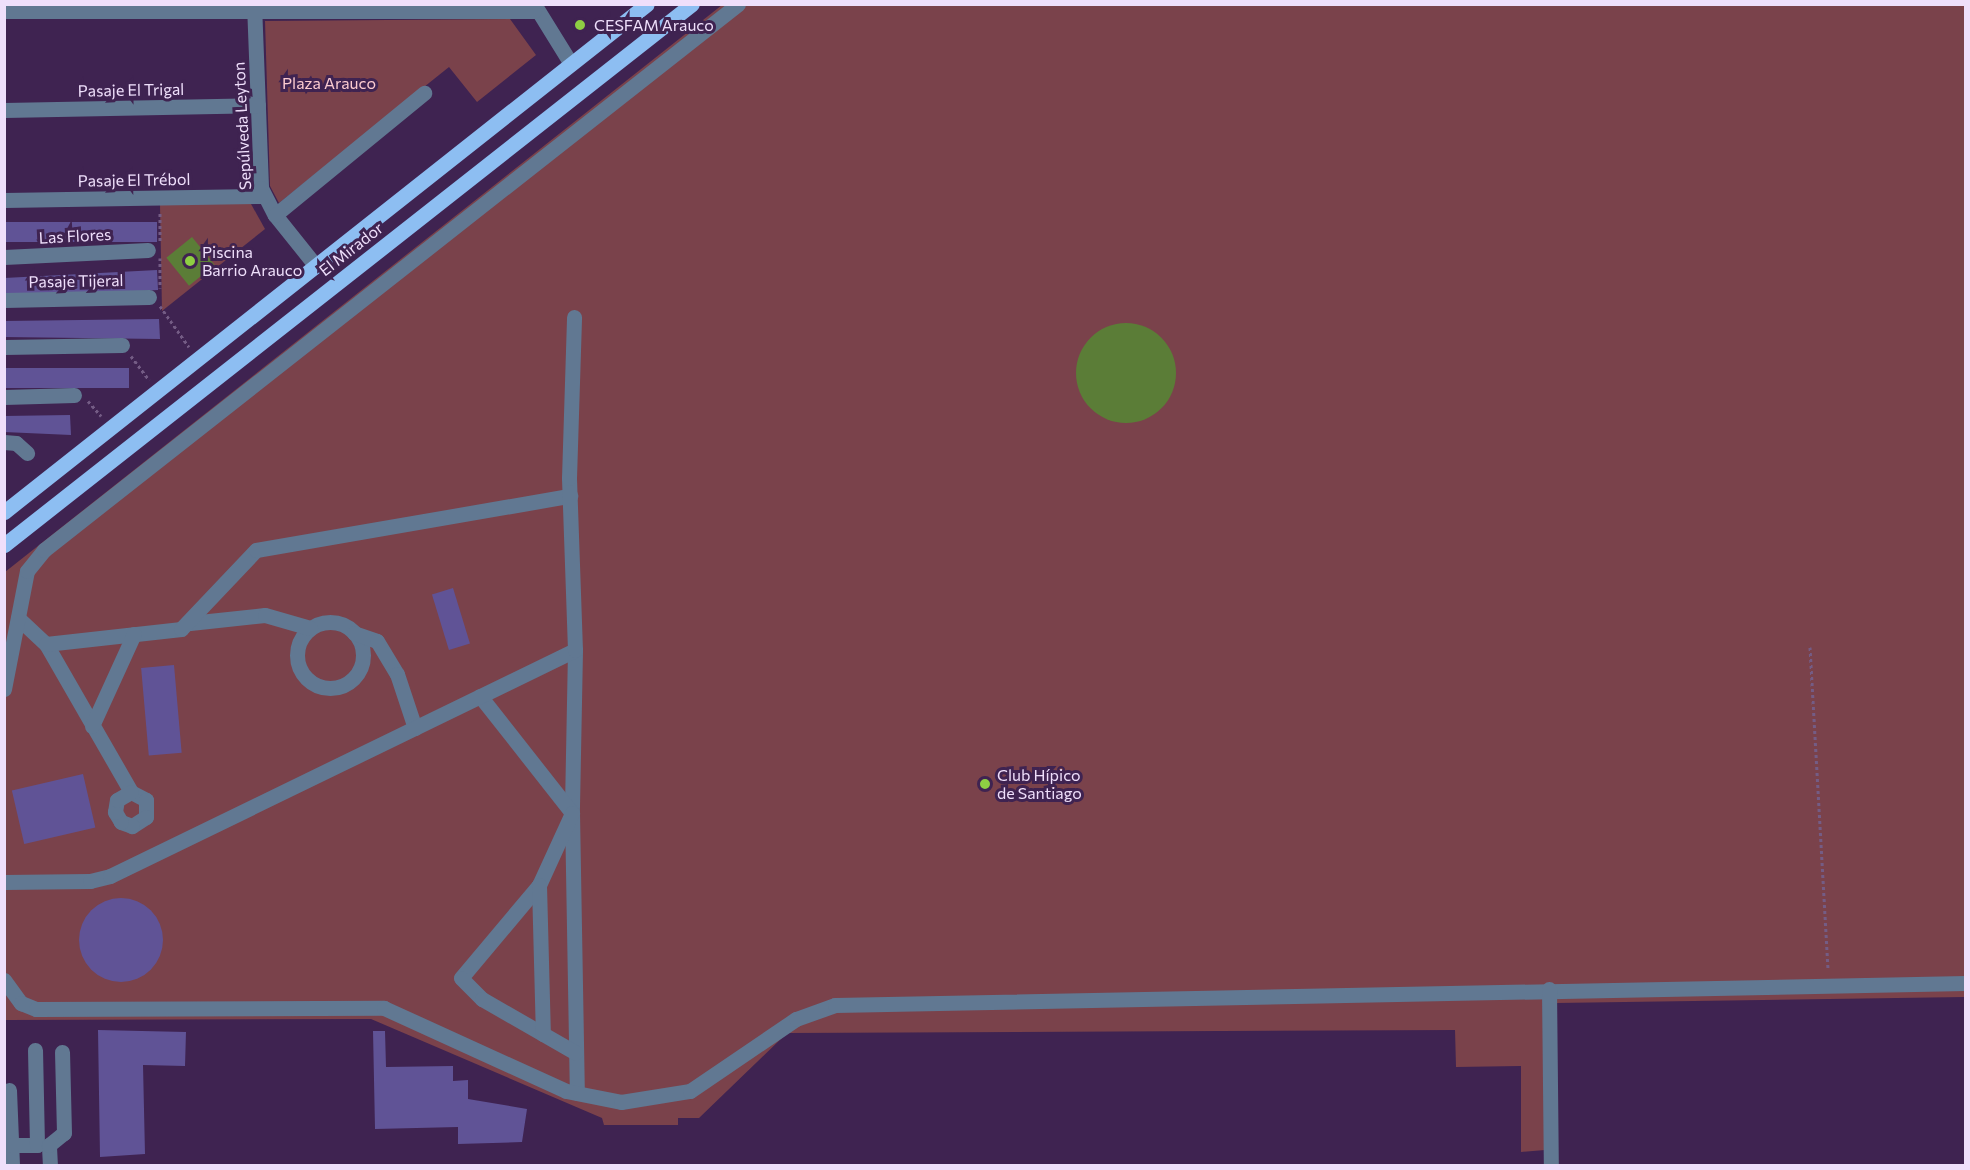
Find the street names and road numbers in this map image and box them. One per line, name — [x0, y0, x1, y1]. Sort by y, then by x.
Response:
street label: Sepúlveda Leyton — [229, 61, 255, 191]
street label: Pasaje El Trigal — [78, 79, 184, 101]
street label: Pasaje El Trébol — [77, 169, 191, 191]
street label: El Mirador — [315, 218, 387, 280]
street label: Las Flores — [38, 225, 112, 247]
street label: Pasaje Tijeral — [28, 271, 124, 291]

